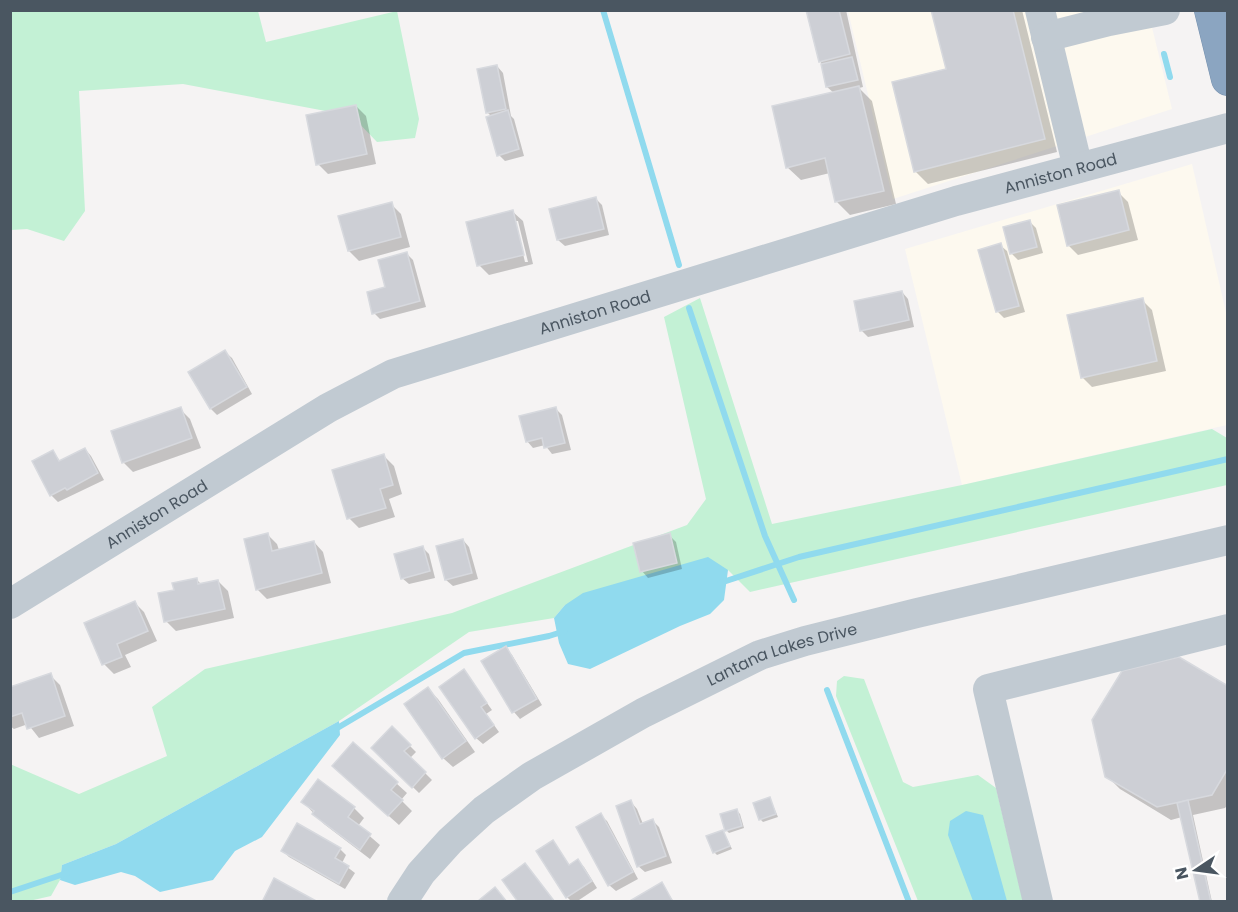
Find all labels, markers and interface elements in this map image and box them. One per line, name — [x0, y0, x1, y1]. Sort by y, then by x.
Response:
street label: Anniston Road — [1001, 147, 1119, 199]
street label: Anniston Road — [536, 284, 654, 340]
street label: Anniston Road — [101, 474, 212, 554]
street label: Lantana Lakes Drive — [703, 617, 860, 691]
north arrow — [1166, 840, 1226, 900]
text: N — [1169, 865, 1194, 882]

